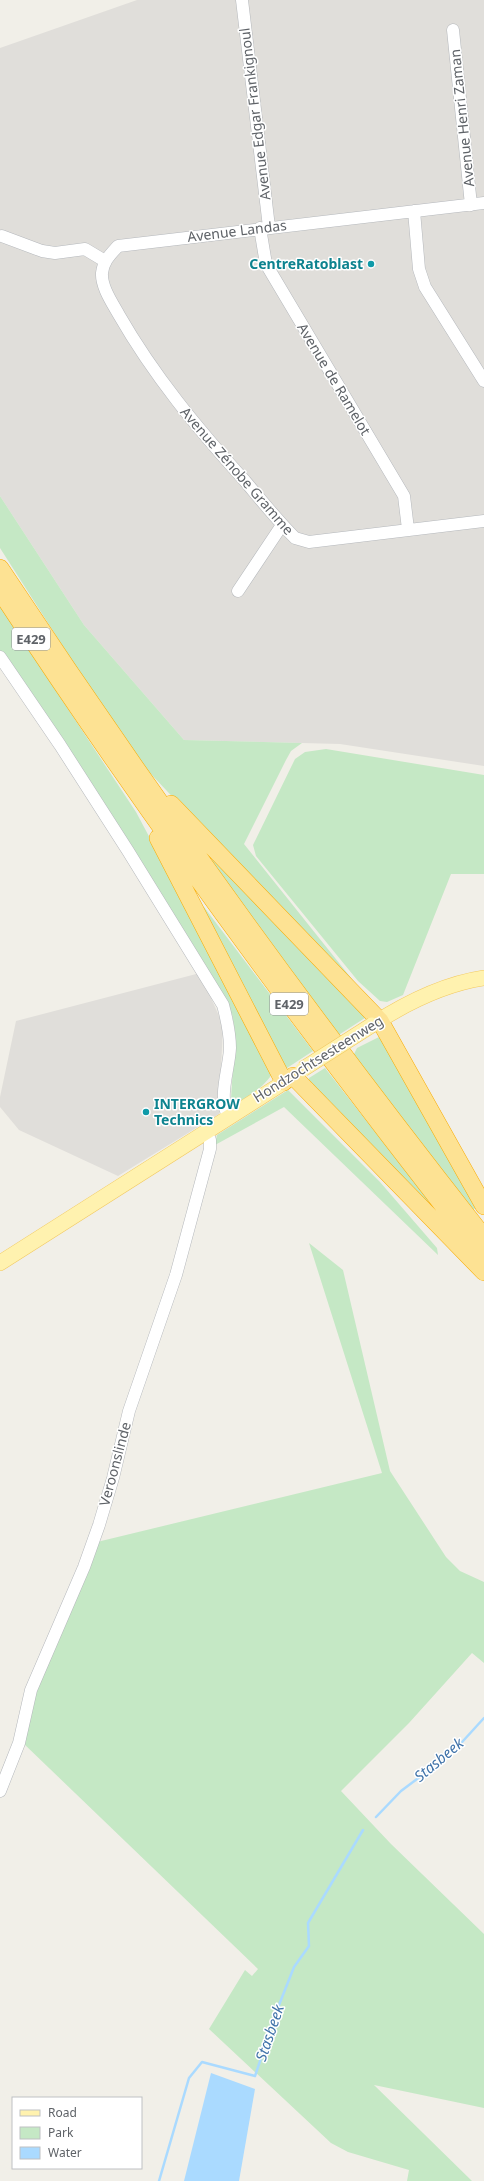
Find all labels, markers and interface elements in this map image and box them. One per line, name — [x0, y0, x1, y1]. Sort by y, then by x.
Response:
street label: Avenue Edgar Frankignoul — [235, 27, 275, 201]
street label: Avenue Henri Zaman — [445, 48, 478, 188]
street label: Avenue Landas — [186, 215, 288, 246]
place label: CentreRatoblast — [249, 254, 363, 273]
marker: CentreRatoblast — [366, 259, 376, 269]
street label: Avenue de Ramelot — [293, 319, 375, 438]
street label: Avenue Zénobe Gramme — [177, 403, 298, 539]
road number: E429 — [12, 628, 50, 650]
road number: E429 — [270, 993, 308, 1015]
street label: Hondzochtsesteenweg — [249, 1011, 386, 1106]
place label: INTERGROW Technics — [154, 1094, 240, 1129]
marker: INTERGROW Technics — [141, 1107, 151, 1117]
street label: Veroonslinde — [94, 1420, 135, 1508]
water label: Stasbeek — [409, 1732, 468, 1786]
water label: Stasbeek — [250, 2001, 288, 2064]
legend — [12, 2097, 142, 2169]
text: Road — [48, 2104, 77, 2121]
text: Park — [48, 2124, 74, 2141]
text: Water — [48, 2144, 82, 2161]

